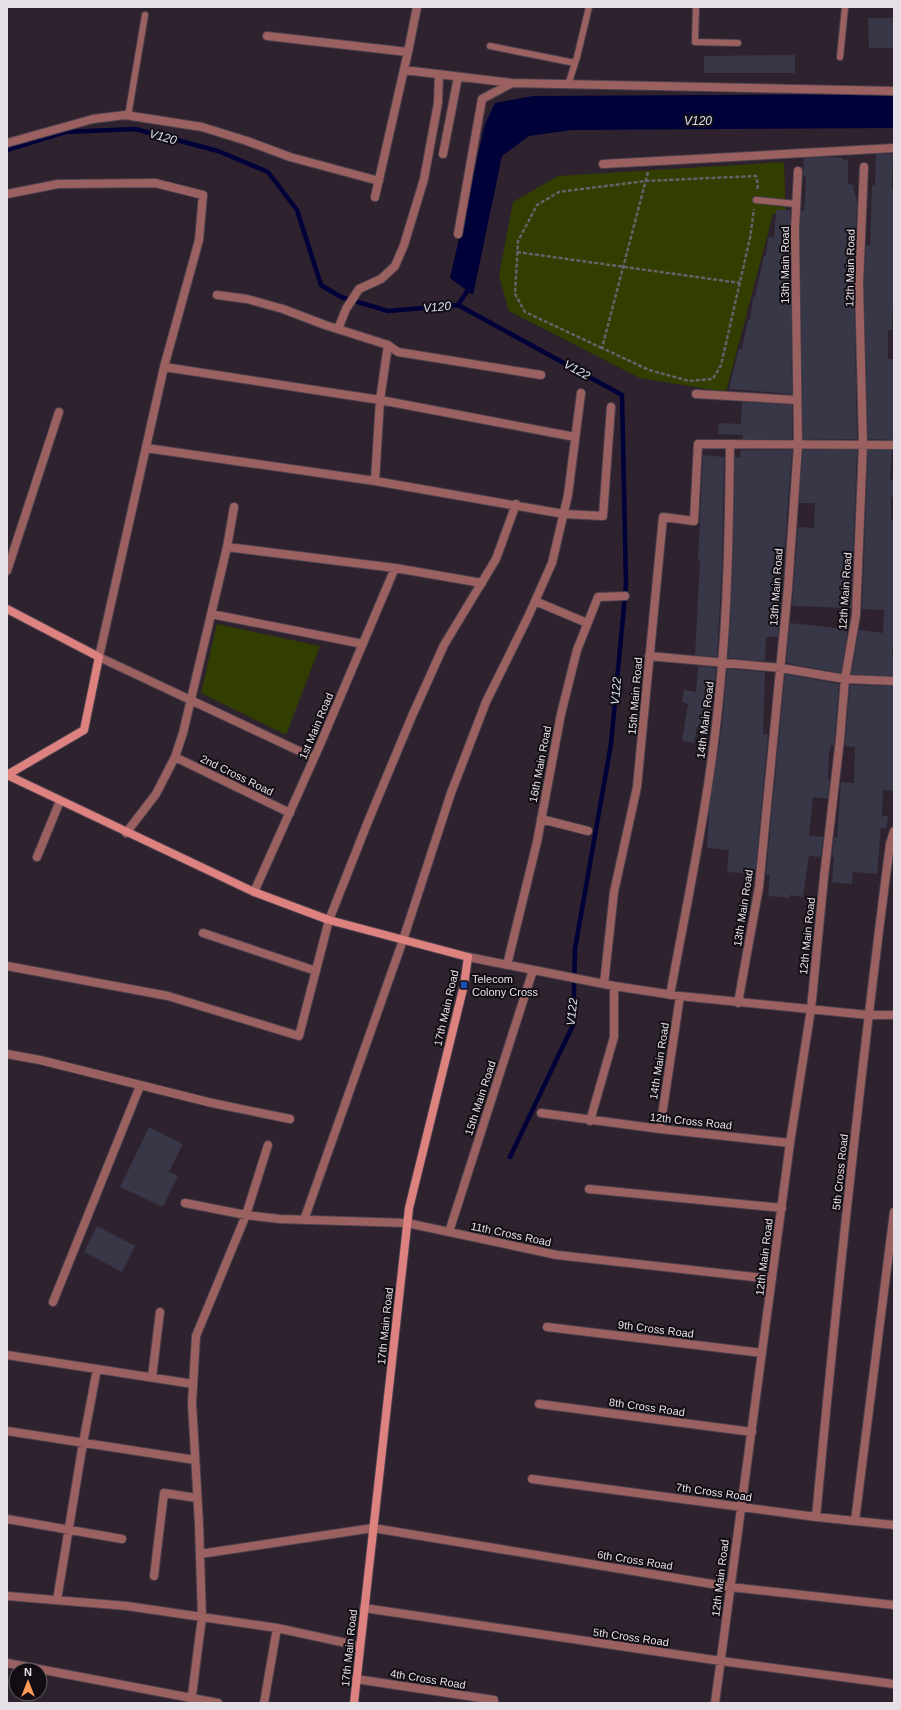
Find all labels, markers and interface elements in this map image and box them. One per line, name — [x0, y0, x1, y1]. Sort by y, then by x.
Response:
water label: V120 — [684, 114, 712, 128]
water label: V120 — [148, 127, 179, 147]
street label: 13th Main Road — [779, 226, 791, 304]
street label: 12th Main Road — [843, 229, 857, 307]
water label: V120 — [422, 299, 452, 315]
water label: V122 — [561, 357, 593, 383]
street label: 13th Main Road — [767, 548, 785, 626]
street label: 12th Main Road — [836, 552, 854, 630]
street label: 15th Main Road — [626, 657, 644, 735]
water label: V122 — [608, 676, 624, 706]
street label: 14th Main Road — [694, 681, 716, 759]
street label: 1st Main Road — [297, 691, 335, 761]
street label: 16th Main Road — [527, 725, 553, 803]
street label: 2nd Cross Road — [199, 752, 275, 798]
street label: 13th Main Road — [731, 869, 755, 947]
street label: 12th Main Road — [797, 897, 817, 975]
street label: 17th Main Road — [431, 969, 461, 1047]
place label: Telecom Colony Cross — [472, 973, 539, 998]
marker: Telecom Colony Cross — [459, 980, 469, 990]
water label: V122 — [564, 997, 580, 1027]
street label: 14th Main Road — [647, 1022, 671, 1100]
street label: 15th Main Road — [462, 1059, 498, 1137]
street label: 12th Cross Road — [649, 1111, 733, 1131]
street label: 5th Cross Road — [830, 1133, 850, 1211]
street label: 12th Main Road — [753, 1218, 775, 1296]
street label: 11th Cross Road — [470, 1220, 552, 1248]
street label: 17th Main Road — [375, 1287, 395, 1365]
street label: 9th Cross Road — [617, 1318, 695, 1340]
street label: 8th Cross Road — [608, 1396, 686, 1418]
street label: 7th Cross Road — [675, 1481, 753, 1503]
street label: 12th Main Road — [709, 1539, 731, 1617]
street label: 6th Cross Road — [596, 1548, 674, 1572]
street label: 17th Main Road — [339, 1609, 359, 1687]
street label: 5th Cross Road — [592, 1626, 670, 1648]
north arrow — [8, 1662, 48, 1702]
text: N — [24, 1666, 32, 1678]
street label: 4th Cross Road — [389, 1667, 467, 1691]

